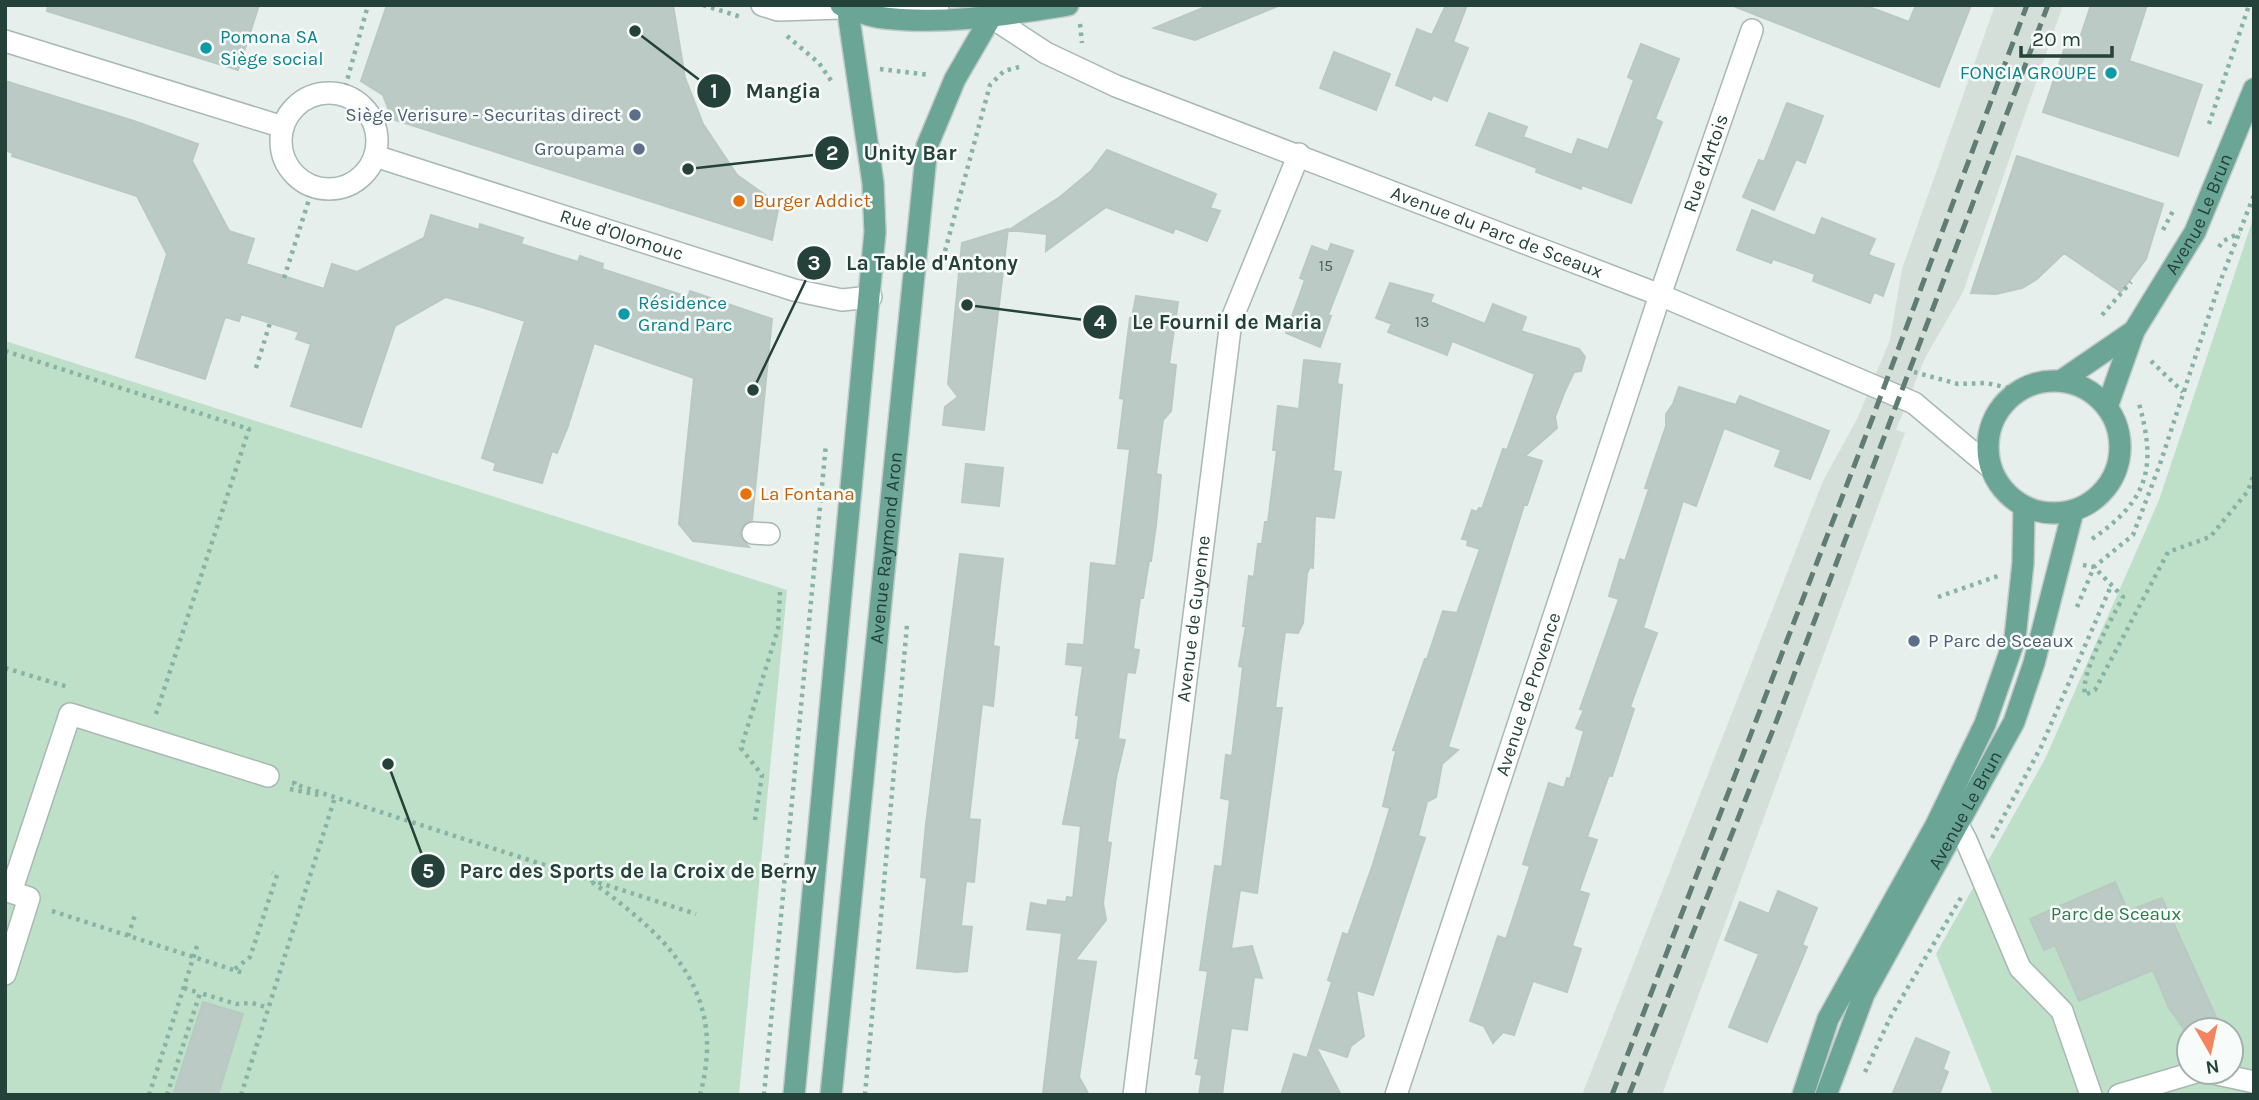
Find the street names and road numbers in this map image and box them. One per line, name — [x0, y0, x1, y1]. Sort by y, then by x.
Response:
street label: Rue d'Artois — [1679, 111, 1733, 215]
street label: Avenue Le Brun — [2161, 150, 2237, 279]
street label: Avenue du Parc de Sceaux — [1388, 182, 1606, 283]
street label: Rue d'Olomouc — [557, 205, 686, 265]
street label: Avenue Raymond Aron — [866, 451, 907, 645]
street label: Avenue de Guyenne — [1172, 534, 1215, 703]
street label: Avenue de Provence — [1491, 610, 1565, 779]
street label: Avenue Le Brun — [1924, 747, 2007, 873]

